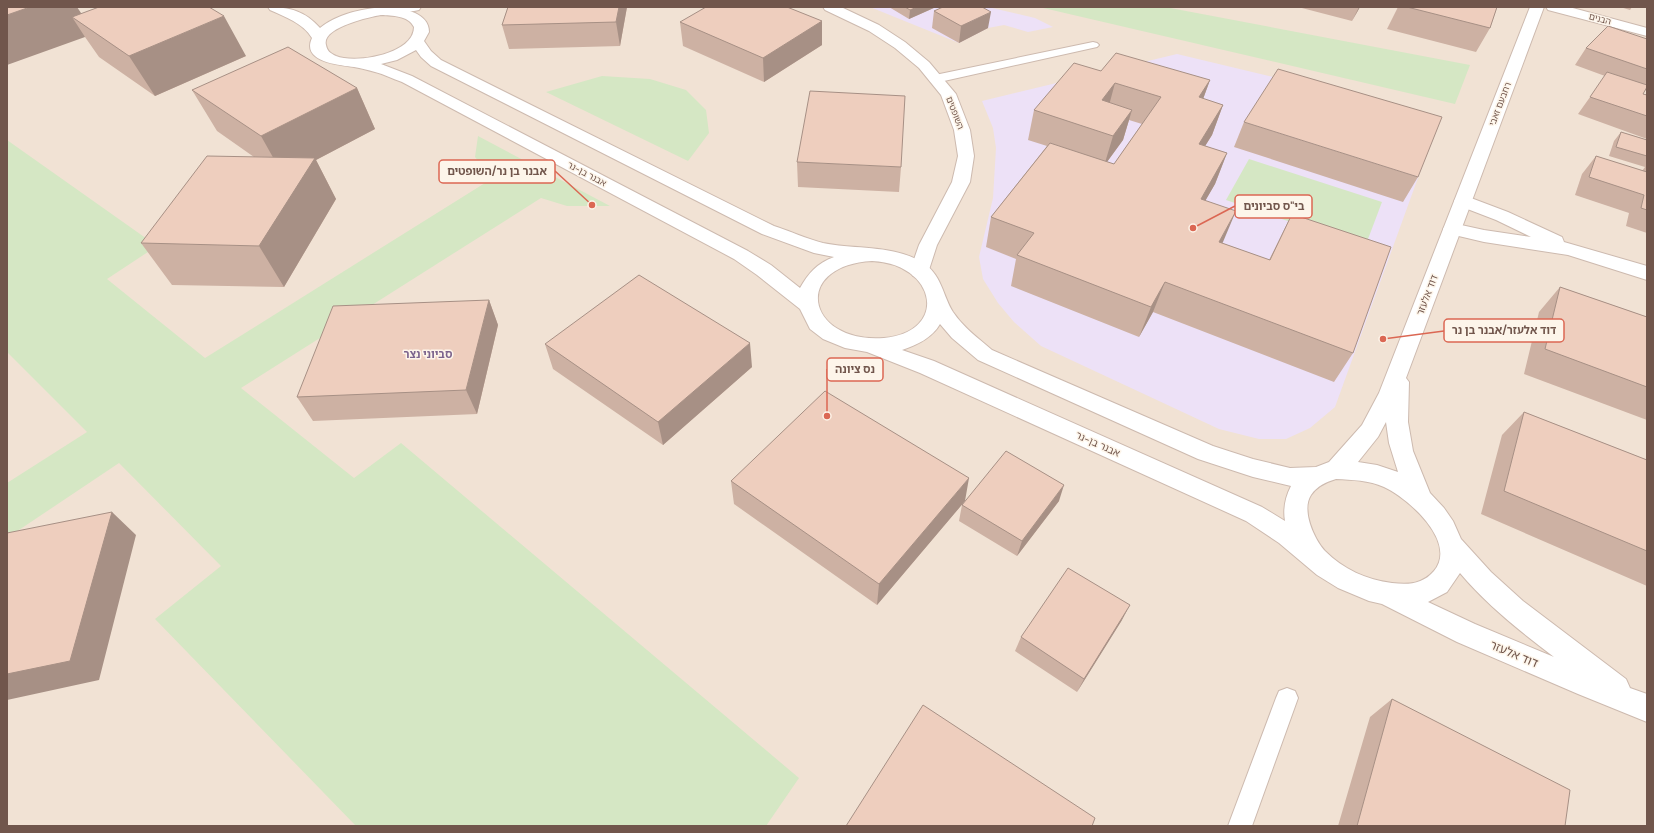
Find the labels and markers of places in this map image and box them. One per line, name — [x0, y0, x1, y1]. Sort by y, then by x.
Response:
callout: אבנר בן נר/השופטים — [439, 160, 555, 183]
callout: בי"ס סביונים — [1235, 195, 1312, 218]
callout: דוד אלעזר/אבנר בן נר — [1444, 319, 1564, 342]
callout: נס ציונה — [827, 358, 883, 381]

